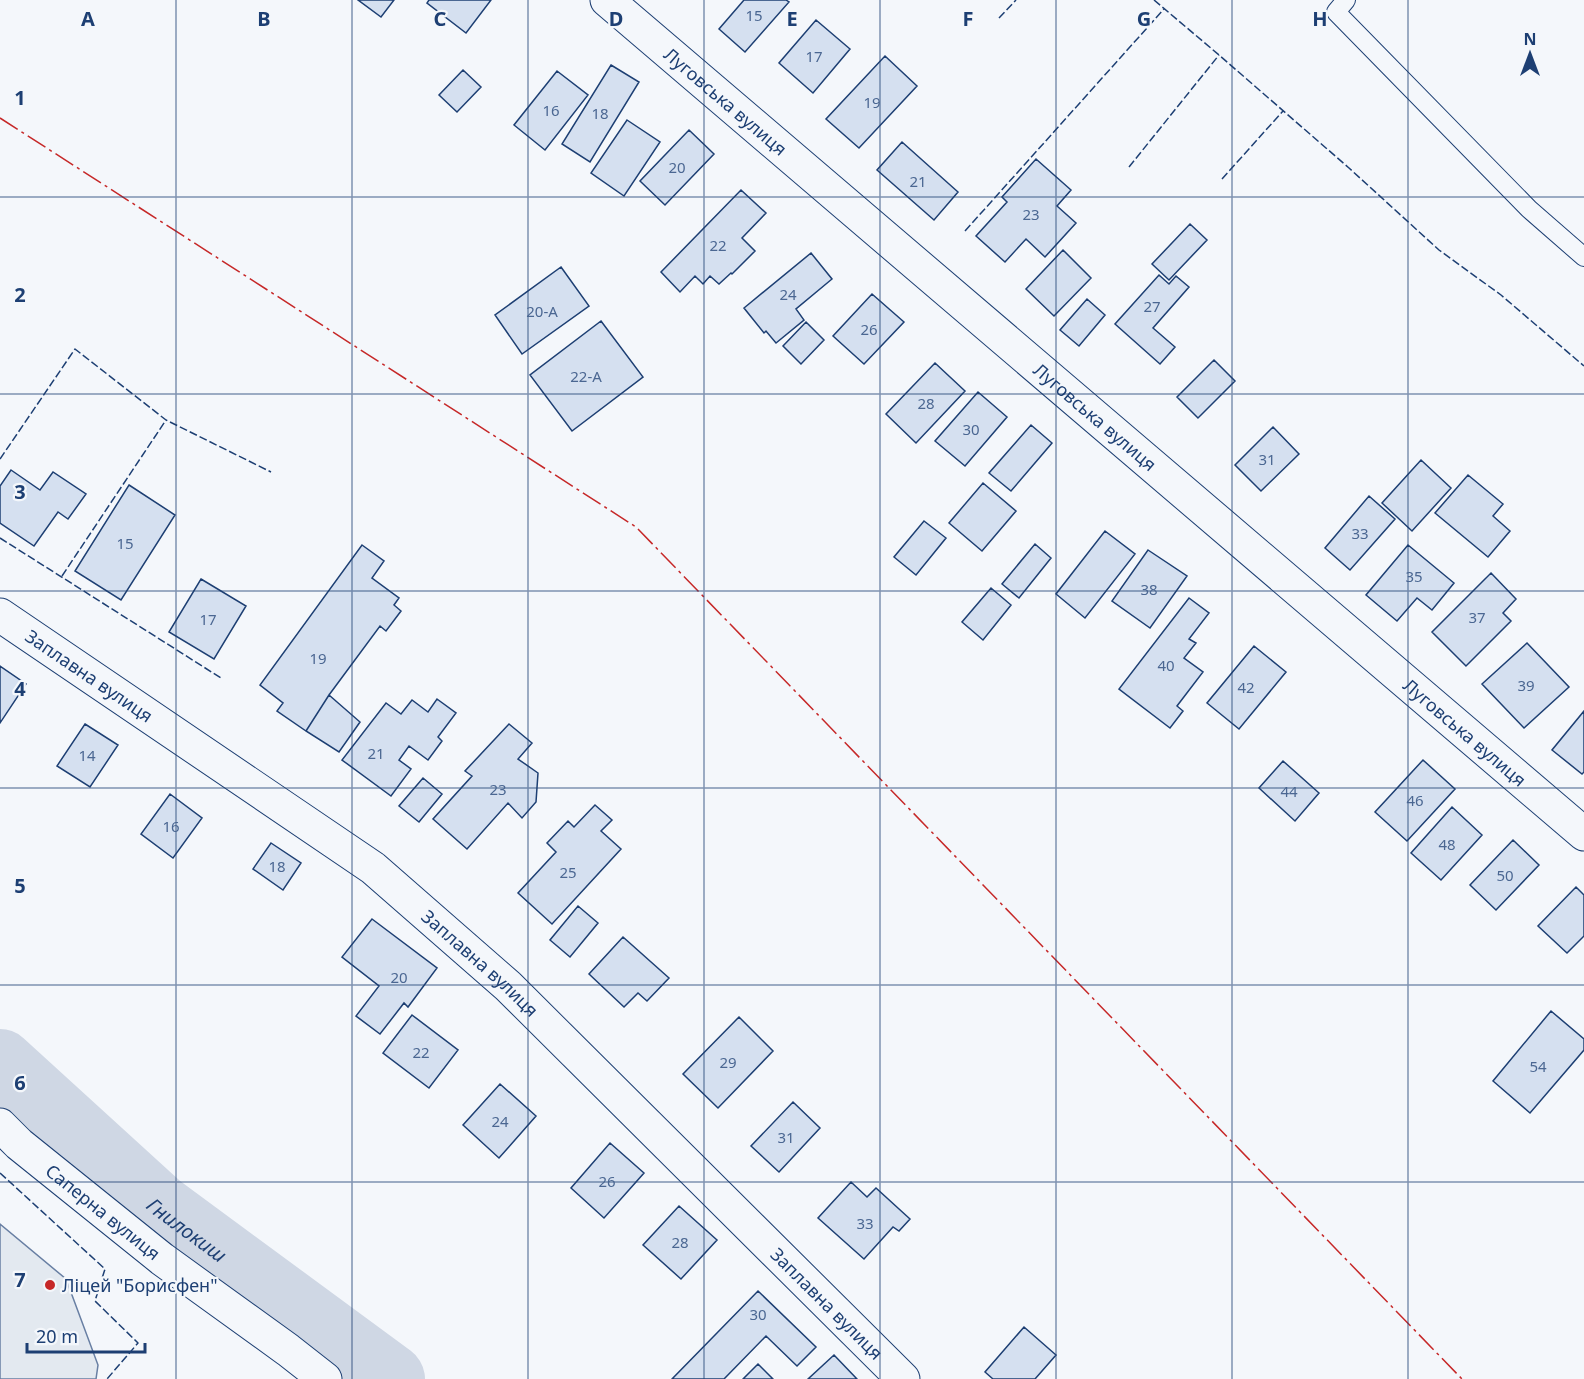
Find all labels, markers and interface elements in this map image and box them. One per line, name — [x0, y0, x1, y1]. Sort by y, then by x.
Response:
text: A — [81, 5, 95, 32]
text: B — [257, 5, 271, 32]
text: C — [434, 5, 447, 32]
text: D — [609, 5, 623, 32]
house number: 15 — [745, 5, 763, 25]
text: E — [786, 5, 798, 32]
text: F — [963, 5, 973, 32]
text: G — [1137, 5, 1151, 32]
text: H — [1312, 5, 1328, 32]
north arrow — [1500, 24, 1560, 84]
text: N — [1523, 28, 1537, 50]
street label: Луговська вулиця — [659, 42, 792, 161]
house number: 17 — [805, 46, 823, 66]
text: 1 — [14, 84, 26, 111]
house number: 19 — [863, 92, 881, 112]
house number: 16 — [542, 100, 560, 120]
house number: 18 — [591, 103, 609, 123]
house number: 20 — [668, 157, 686, 177]
house number: 21 — [909, 171, 927, 191]
house number: 23 — [1022, 204, 1040, 224]
house number: 22 — [709, 235, 727, 255]
text: 2 — [14, 281, 26, 308]
house number: 24 — [779, 284, 797, 304]
house number: 27 — [1143, 296, 1161, 316]
house number: 20-А — [526, 301, 558, 321]
house number: 26 — [860, 319, 878, 339]
street label: Луговська вулиця — [1029, 358, 1162, 476]
house number: 22-А — [570, 366, 602, 386]
house number: 28 — [917, 393, 935, 413]
house number: 30 — [962, 419, 980, 439]
house number: 31 — [1258, 449, 1276, 469]
text: 3 — [14, 478, 26, 505]
house number: 33 — [1351, 523, 1369, 543]
house number: 15 — [116, 533, 134, 553]
house number: 35 — [1405, 566, 1423, 586]
house number: 38 — [1140, 579, 1158, 599]
house number: 37 — [1468, 607, 1486, 627]
house number: 17 — [199, 609, 217, 629]
street label: Заплавна вулиця — [21, 624, 158, 727]
house number: 19 — [309, 648, 327, 668]
house number: 40 — [1157, 655, 1175, 675]
street label: Луговська вулиця — [1398, 673, 1531, 792]
text: 4 — [14, 675, 26, 702]
house number: 39 — [1517, 675, 1535, 695]
house number: 42 — [1237, 677, 1255, 697]
house number: 21 — [367, 743, 385, 763]
house number: 14 — [78, 745, 96, 765]
house number: 23 — [489, 779, 507, 799]
house number: 44 — [1280, 781, 1298, 801]
house number: 46 — [1406, 790, 1424, 810]
house number: 16 — [162, 816, 180, 836]
house number: 48 — [1438, 834, 1456, 854]
house number: 18 — [268, 856, 286, 876]
house number: 25 — [559, 862, 577, 882]
house number: 50 — [1496, 865, 1514, 885]
text: 5 — [14, 872, 26, 899]
street label: Заплавна вулиця — [417, 904, 544, 1022]
house number: 20 — [390, 967, 408, 987]
house number: 22 — [412, 1042, 430, 1062]
house number: 29 — [719, 1052, 737, 1072]
house number: 54 — [1529, 1056, 1547, 1076]
text: 6 — [14, 1069, 26, 1096]
house number: 24 — [491, 1111, 509, 1131]
house number: 31 — [777, 1127, 795, 1147]
street label: Саперна вулиця — [41, 1158, 166, 1265]
house number: 26 — [598, 1171, 616, 1191]
water label: Гнилокиш — [141, 1191, 232, 1268]
house number: 33 — [856, 1213, 874, 1233]
house number: 28 — [671, 1232, 689, 1252]
street label: Заплавна вулиця — [766, 1242, 888, 1365]
text: 7 — [14, 1266, 26, 1293]
place label: Ліцей "Борисфен" — [62, 1273, 217, 1297]
marker: Ліцей "Борисфен" — [43, 1278, 57, 1292]
house number: 30 — [749, 1304, 767, 1324]
scale bar — [27, 1316, 146, 1354]
text: 20 m — [36, 1324, 78, 1348]

